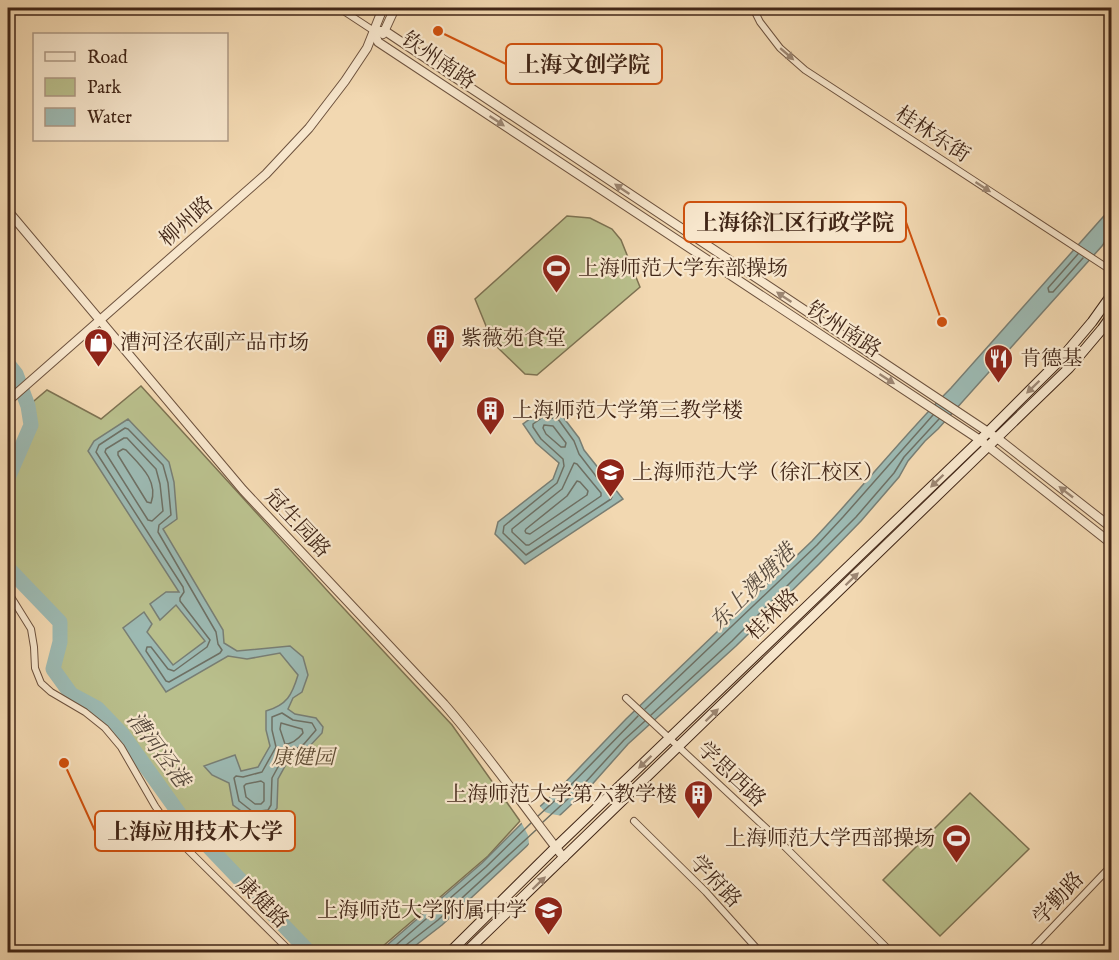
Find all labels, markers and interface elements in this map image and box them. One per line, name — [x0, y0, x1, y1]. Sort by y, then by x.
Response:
street label: 钦州南路 — [396, 27, 481, 96]
legend — [33, 33, 228, 141]
callout: 上海文创学院 — [506, 44, 662, 84]
text: Road — [87, 47, 128, 70]
one-way arrow — [780, 47, 795, 61]
text: 上海文创学院 — [518, 52, 650, 80]
text: Park — [87, 77, 122, 100]
street label: 桂林东街 — [890, 101, 975, 169]
text: Water — [87, 107, 132, 130]
one-way arrow — [489, 115, 505, 126]
one-way arrow — [975, 181, 991, 193]
one-way arrow — [614, 184, 630, 195]
street label: 柳州路 — [155, 191, 219, 253]
callout: 上海徐汇区行政学院 — [684, 202, 906, 242]
text: 上海徐汇区行政学院 — [696, 210, 894, 238]
sports icon: 上海师范大学东部操场 — [541, 252, 573, 294]
place label: 上海师范大学东部操场 — [578, 256, 788, 283]
one-way arrow — [777, 291, 793, 303]
street label: 钦州南路 — [801, 296, 886, 364]
building icon: 紫薇苑食堂 — [424, 322, 456, 364]
shop icon: 漕河泾农副产品市场 — [83, 326, 115, 368]
place label: 紫薇苑食堂 — [461, 326, 566, 353]
place label: 漕河泾农副产品市场 — [120, 330, 309, 357]
restaurant icon: 肯德基 — [983, 342, 1015, 384]
place label: 肯德基 — [1020, 346, 1083, 373]
one-way arrow — [879, 373, 895, 384]
one-way arrow — [1027, 379, 1041, 393]
building icon: 上海师范大学第三教学楼 — [475, 394, 507, 436]
place label: 上海师范大学第三教学楼 — [512, 398, 743, 425]
school or university icon: 上海师范大学（徐汇校区） — [595, 456, 627, 498]
place label: 上海师范大学（徐汇校区） — [632, 460, 884, 487]
one-way arrow — [931, 473, 945, 487]
street label: 冠生园路 — [258, 484, 335, 564]
one-way arrow — [1058, 487, 1073, 499]
water label: 东上澳塘港 — [705, 537, 804, 636]
one-way arrow — [845, 573, 859, 587]
street label: 桂林路 — [741, 583, 805, 647]
water label: 漕河泾港 — [120, 707, 197, 796]
one-way arrow — [705, 708, 720, 722]
street label: 学思西路 — [691, 737, 771, 814]
park label: 康健园 — [272, 745, 337, 772]
one-way arrow — [638, 754, 652, 768]
building icon: 上海师范大学第六教学楼 — [682, 778, 714, 820]
place label: 上海师范大学第六教学楼 — [446, 782, 677, 809]
callout: 上海应用技术大学 — [95, 811, 295, 851]
text: 上海应用技术大学 — [107, 819, 283, 847]
sports icon: 上海师范大学西部操场 — [940, 822, 972, 864]
place label: 上海师范大学西部操场 — [725, 826, 935, 853]
street label: 学府路 — [683, 850, 747, 914]
street label: 学勤路 — [1028, 867, 1090, 931]
street label: 康健路 — [230, 871, 294, 935]
one-way arrow — [531, 876, 545, 890]
school or university icon: 上海师范大学附属中学 — [532, 894, 564, 936]
place label: 上海师范大学附属中学 — [317, 898, 527, 925]

